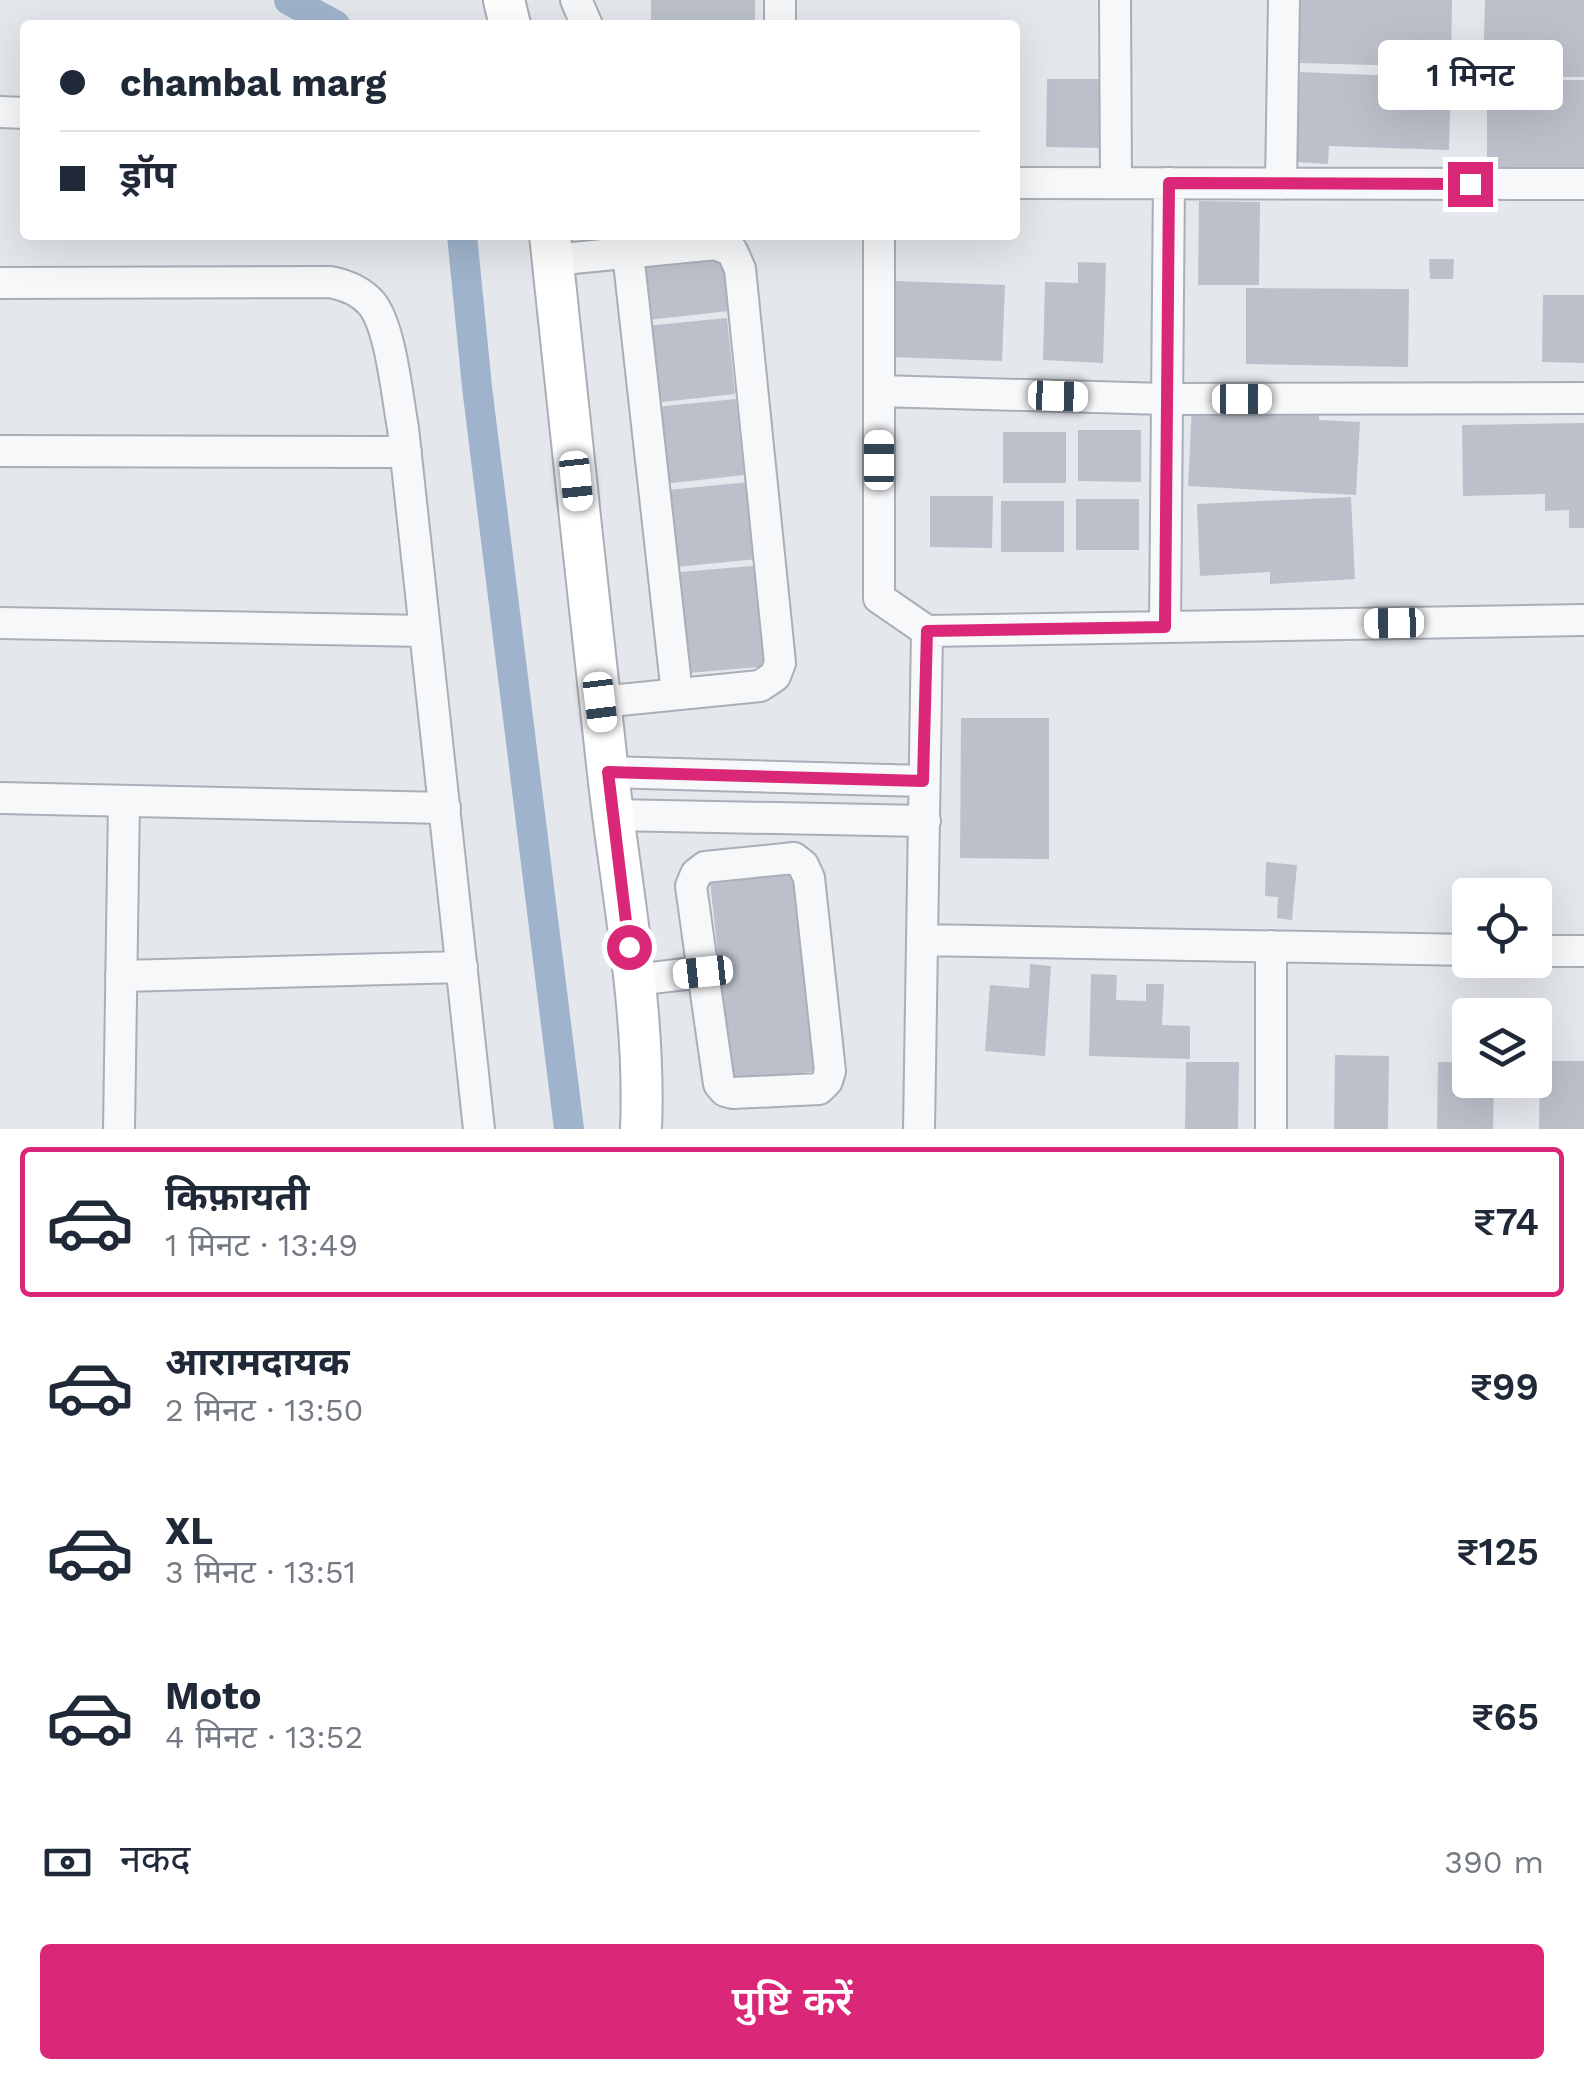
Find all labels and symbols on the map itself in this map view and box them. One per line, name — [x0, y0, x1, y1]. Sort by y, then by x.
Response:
callout: 1 मिनट — [1378, 39, 1562, 109]
route end — [1448, 162, 1493, 207]
car — [1027, 380, 1089, 412]
car — [1212, 384, 1272, 414]
car — [864, 430, 894, 490]
car — [558, 450, 594, 512]
car — [1364, 607, 1424, 639]
car — [581, 670, 619, 734]
route start — [607, 925, 652, 970]
car — [672, 954, 734, 990]

